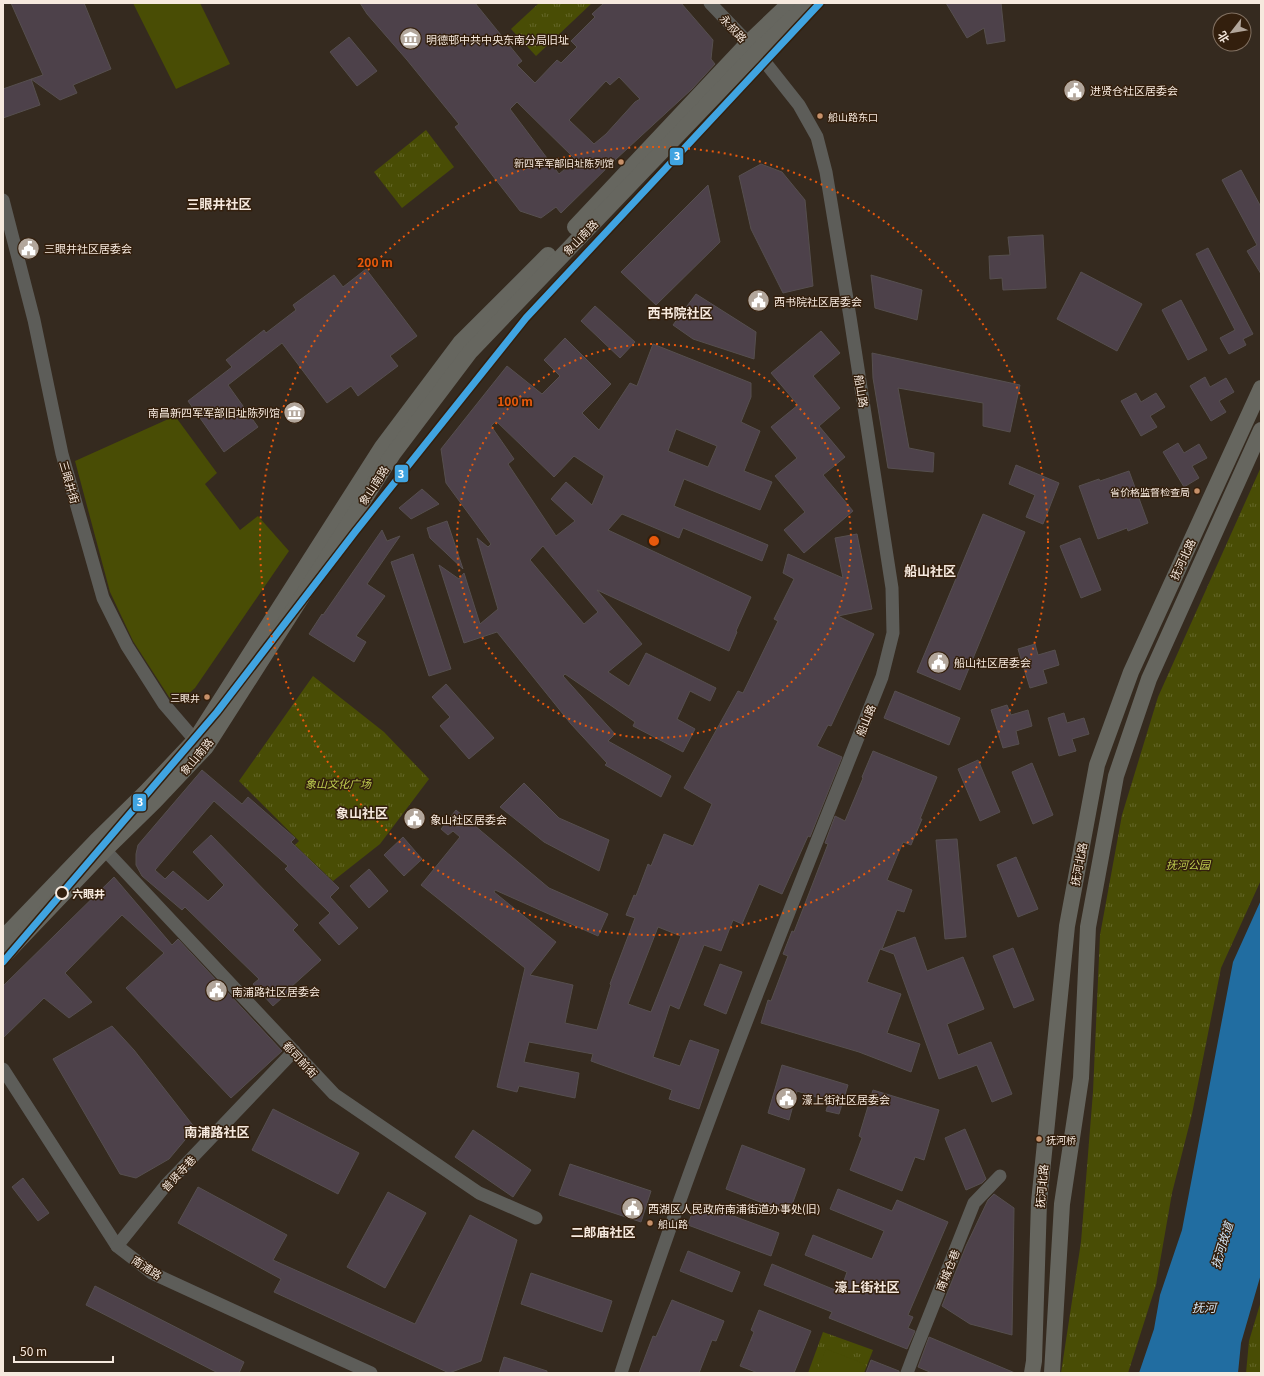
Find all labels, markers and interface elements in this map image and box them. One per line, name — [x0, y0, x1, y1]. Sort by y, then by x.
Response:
street label: 永叔路 — [717, 10, 751, 46]
north arrow — [1212, 12, 1252, 52]
museum icon: 明德邨中共中央东南分局旧址 — [397, 26, 423, 52]
text: 北 — [1213, 29, 1232, 47]
place label: 明德邨中共中央东南分局旧址 — [426, 31, 569, 47]
public building icon: 进贤仓社区居委会 — [1061, 77, 1087, 103]
place label: 进贤仓社区居委会 — [1090, 82, 1178, 98]
place label: 船山路东口 — [828, 109, 878, 124]
marker: 船山路东口 — [815, 111, 825, 121]
line badge: 3 — [669, 147, 684, 166]
text: 3 — [674, 147, 680, 163]
place label: 新四军军部旧址陈列馆 — [514, 155, 614, 170]
marker: 新四军军部旧址陈列馆 — [616, 157, 626, 167]
district label: 三眼井社区 — [186, 194, 252, 213]
street label: 象山南路 — [559, 216, 601, 258]
public building icon: 三眼井社区居委会 — [15, 235, 41, 261]
place label: 三眼井社区居委会 — [44, 240, 132, 256]
text: 200 m — [357, 253, 393, 270]
public building icon: 西书院社区居委会 — [745, 288, 771, 314]
place label: 西书院社区居委会 — [774, 293, 862, 309]
district label: 西书院社区 — [647, 303, 713, 322]
street label: 船山路 — [852, 373, 872, 409]
text: 100 m — [497, 392, 533, 409]
museum icon: 南昌新四军军部旧址陈列馆 — [282, 399, 308, 425]
place label: 南昌新四军军部旧址陈列馆 — [148, 404, 280, 420]
street label: 三眼井街 — [56, 459, 84, 505]
street label: 象山南路 — [354, 462, 392, 508]
line badge: 3 — [394, 464, 409, 483]
text: 3 — [398, 465, 404, 481]
place label: 省价格监督检查局 — [1110, 484, 1190, 499]
marker: 省价格监督检查局 — [1192, 486, 1202, 496]
centre of rings — [647, 534, 661, 548]
street label: 抚河北路 — [1165, 536, 1199, 582]
district label: 船山社区 — [904, 561, 956, 580]
public building icon: 船山社区居委会 — [926, 649, 952, 675]
place label: 船山社区居委会 — [954, 654, 1031, 670]
place label: 三眼井 — [170, 690, 200, 705]
marker: 三眼井 — [202, 692, 212, 702]
street label: 船山路 — [851, 702, 879, 738]
street label: 象山南路 — [176, 734, 216, 778]
park label: 象山文化广场 — [305, 775, 372, 791]
line badge: 3 — [132, 793, 147, 812]
text: 3 — [137, 793, 143, 809]
district label: 象山社区 — [336, 803, 388, 822]
public building icon: 象山社区居委会 — [401, 806, 427, 832]
place label: 象山社区居委会 — [430, 811, 507, 827]
street label: 抚河北路 — [1066, 841, 1090, 887]
park label: 抚河公园 — [1166, 856, 1212, 872]
place label: 六眼井 — [72, 885, 105, 901]
marker: 六眼井 — [55, 886, 69, 900]
public building icon: 南浦路社区居委会 — [204, 978, 230, 1004]
place label: 南浦路社区居委会 — [232, 983, 320, 999]
street label: 都司前街 — [280, 1037, 322, 1081]
public building icon: 濠上街社区居委会 — [773, 1086, 799, 1112]
place label: 濠上街社区居委会 — [802, 1091, 890, 1107]
district label: 南浦路社区 — [184, 1122, 250, 1141]
place label: 抚河桥 — [1046, 1132, 1076, 1147]
marker: 抚河桥 — [1034, 1134, 1044, 1144]
street label: 普贤寺巷 — [157, 1151, 199, 1195]
street label: 抚河北路 — [1031, 1163, 1051, 1209]
public building icon: 西湖区人民政府南浦街道办事处(旧) — [620, 1195, 646, 1221]
place label: 西湖区人民政府南浦街道办事处(旧) — [648, 1200, 820, 1216]
place label: 船山路 — [658, 1216, 688, 1231]
marker: 船山路 — [645, 1218, 655, 1228]
water label: 抚河故道 — [1206, 1218, 1237, 1270]
district label: 二郎庙社区 — [570, 1222, 636, 1241]
street label: 南城仓巷 — [931, 1247, 963, 1293]
street label: 南浦路 — [129, 1251, 165, 1283]
district label: 濠上街社区 — [834, 1277, 900, 1296]
water label: 抚河 — [1192, 1298, 1218, 1315]
scale bar — [14, 1338, 113, 1364]
text: 50 m — [20, 1342, 47, 1359]

